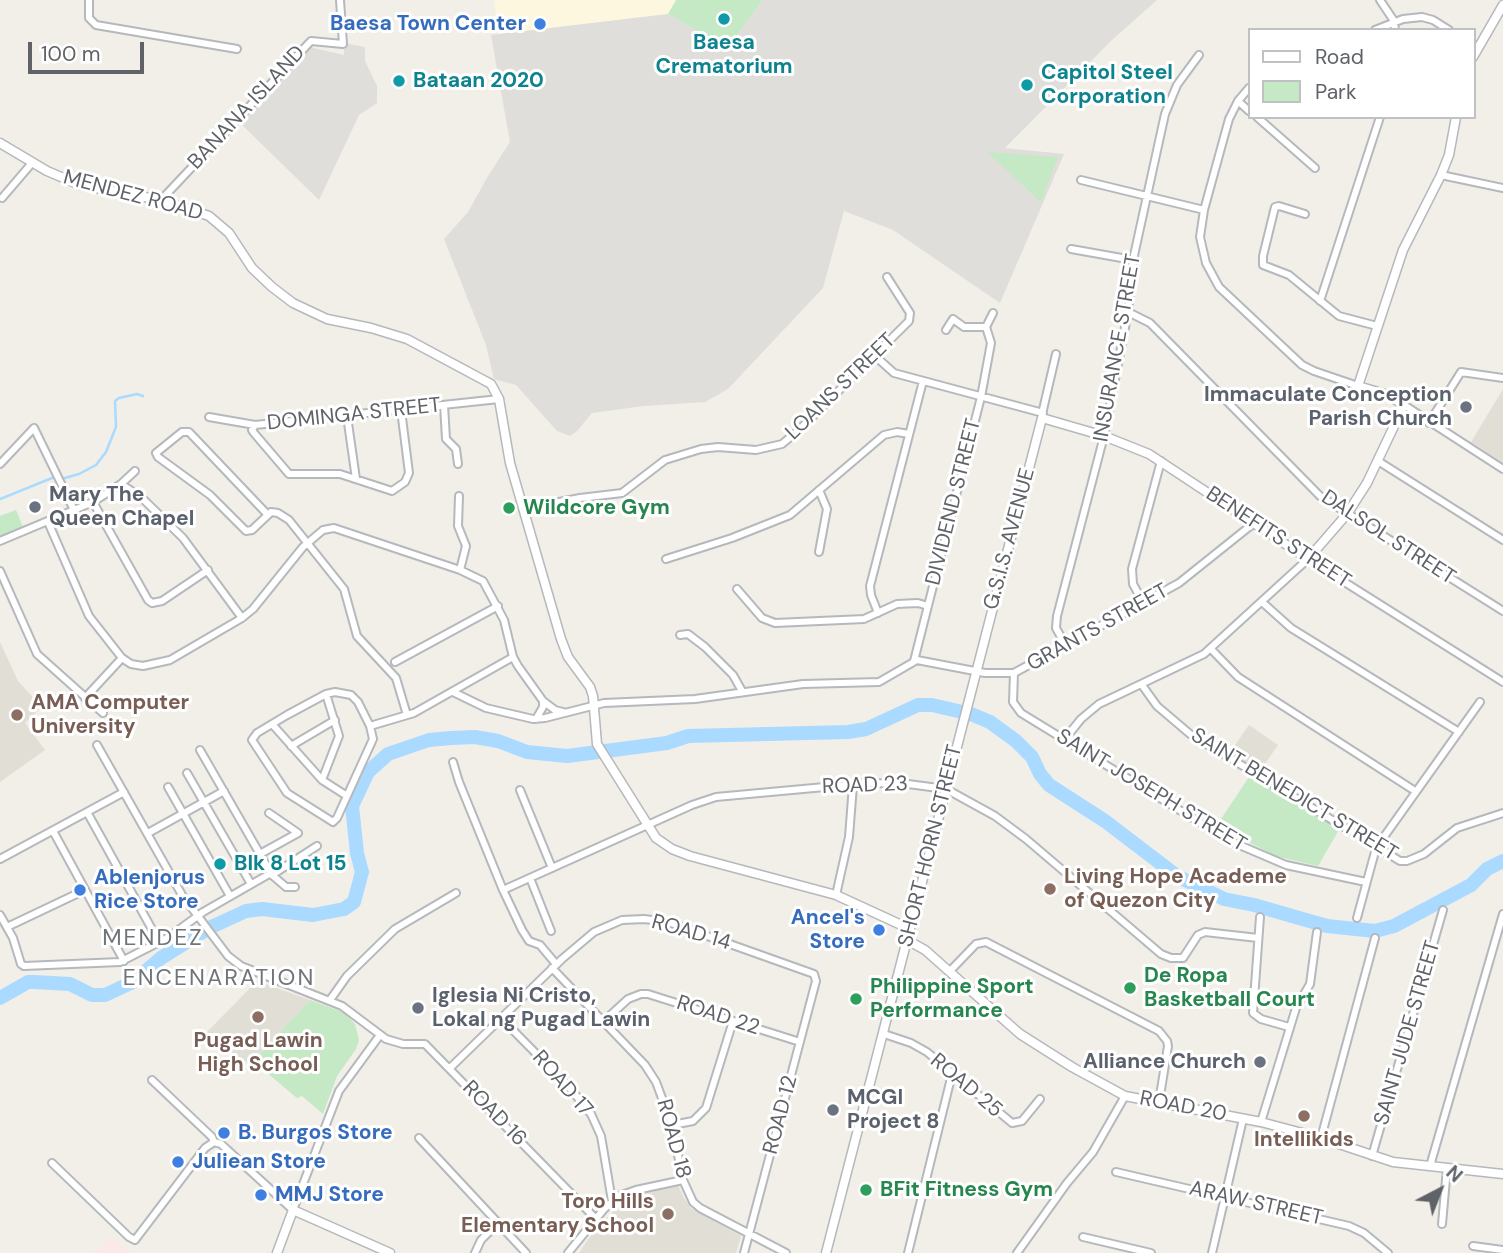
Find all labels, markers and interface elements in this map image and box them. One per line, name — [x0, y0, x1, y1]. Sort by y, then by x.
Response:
place label: Baesa Town Center — [330, 11, 526, 37]
marker: Baesa Crematorium — [716, 11, 732, 27]
marker: Baesa Town Center — [532, 16, 548, 32]
scale bar — [32, 28, 147, 72]
legend — [1248, 28, 1475, 119]
place label: Baesa Crematorium — [655, 30, 793, 80]
text: 100 m — [41, 40, 101, 68]
street label: BANANA ISLAND — [183, 41, 311, 175]
text: Road — [1315, 43, 1364, 71]
place label: Capitol Steel Corporation — [1041, 60, 1173, 110]
place label: Bataan 2020 — [413, 68, 544, 94]
marker: Bataan 2020 — [391, 73, 407, 89]
marker: Capitol Steel Corporation — [1019, 77, 1035, 93]
text: Park — [1315, 78, 1356, 106]
street label: MENDEZ ROAD — [60, 165, 206, 227]
street label: INSURANCE STREET — [1089, 252, 1147, 444]
street label: LOANS STREET — [781, 328, 901, 446]
place label: Immaculate Conception Parish Church — [1204, 382, 1452, 432]
street label: DOMINGA STREET — [266, 393, 442, 437]
marker: Immaculate Conception Parish Church — [1458, 399, 1474, 415]
street label: DIVIDEND STREET — [921, 416, 987, 588]
street label: G.S.I.S. AVENUE — [979, 466, 1041, 612]
place label: Mary The Queen Chapel — [49, 482, 194, 532]
street label: BENEFITS STREET — [1201, 482, 1355, 594]
street label: DALSOL STREET — [1316, 485, 1460, 591]
place label: Wildcore Gym — [523, 495, 670, 521]
marker: Mary The Queen Chapel — [27, 499, 43, 515]
marker: Wildcore Gym — [501, 500, 517, 516]
street label: GRANTS STREET — [1023, 579, 1173, 677]
place label: AMA Computer University — [31, 690, 189, 740]
marker: AMA Computer University — [9, 707, 25, 723]
street label: SAINT BENEDICT STREET — [1186, 723, 1402, 867]
street label: SAINT JOSEPH STREET — [1051, 724, 1251, 858]
street label: SHORT HORN STREET — [894, 742, 968, 950]
street label: ROAD 23 — [822, 772, 908, 800]
place label: Blk 8 Lot 15 — [234, 851, 347, 877]
marker: Blk 8 Lot 15 — [212, 856, 228, 872]
place label: Living Hope Academe of Quezon City — [1064, 864, 1287, 914]
place label: Ablenjorus Rice Store — [94, 865, 205, 915]
marker: Living Hope Academe of Quezon City — [1042, 881, 1058, 897]
marker: Ablenjorus Rice Store — [72, 882, 88, 898]
place label: Ancel's Store — [791, 905, 865, 955]
street label: ROAD 14 — [649, 910, 733, 956]
marker: Ancel's Store — [871, 922, 887, 938]
district label: MENDEZ — [103, 925, 203, 953]
street label: SAINT JUDE STREET — [1370, 938, 1446, 1128]
place label: De Ropa Basketball Court — [1144, 963, 1315, 1013]
district label: ENCENARATION — [124, 965, 314, 993]
place label: Philippine Sport Performance — [870, 974, 1034, 1024]
marker: De Ropa Basketball Court — [1122, 980, 1138, 996]
place label: Iglesia Ni Cristo, Lokal ng Pugad Lawin — [432, 983, 650, 1033]
street label: ROAD 22 — [673, 991, 763, 1041]
marker: Philippine Sport Performance — [848, 991, 864, 1007]
marker: Iglesia Ni Cristo, Lokal ng Pugad Lawin — [410, 1000, 426, 1016]
marker: Pugad Lawin High School — [250, 1009, 266, 1025]
place label: Pugad Lawin High School — [193, 1028, 323, 1078]
street label: ROAD 17 — [526, 1046, 598, 1122]
street label: ROAD 25 — [925, 1049, 1007, 1123]
place label: Alliance Church — [1083, 1049, 1246, 1075]
marker: Alliance Church — [1252, 1054, 1268, 1070]
street label: ROAD 12 — [758, 1073, 804, 1157]
street label: ROAD 16 — [457, 1076, 531, 1152]
place label: MCGI Project 8 — [847, 1085, 939, 1135]
street label: ROAD 20 — [1137, 1086, 1229, 1128]
street label: ROAD 18 — [650, 1097, 696, 1181]
marker: MCGI Project 8 — [825, 1102, 841, 1118]
marker: Intellikids — [1296, 1108, 1312, 1124]
place label: B. Burgos Store — [238, 1120, 393, 1146]
marker: B. Burgos Store — [216, 1125, 232, 1141]
place label: Intellikids — [1254, 1127, 1354, 1153]
place label: Juliean Store — [192, 1149, 326, 1175]
marker: Juliean Store — [170, 1154, 186, 1170]
north arrow — [1405, 1155, 1475, 1225]
text: N — [1441, 1160, 1468, 1188]
street label: ARAW STREET — [1187, 1176, 1325, 1232]
place label: BFit Fitness Gym — [880, 1177, 1053, 1203]
place label: MMJ Store — [275, 1182, 384, 1208]
marker: BFit Fitness Gym — [858, 1182, 874, 1198]
marker: MMJ Store — [253, 1187, 269, 1203]
place label: Toro Hills Elementary School — [461, 1189, 654, 1239]
marker: Toro Hills Elementary School — [660, 1206, 676, 1222]

